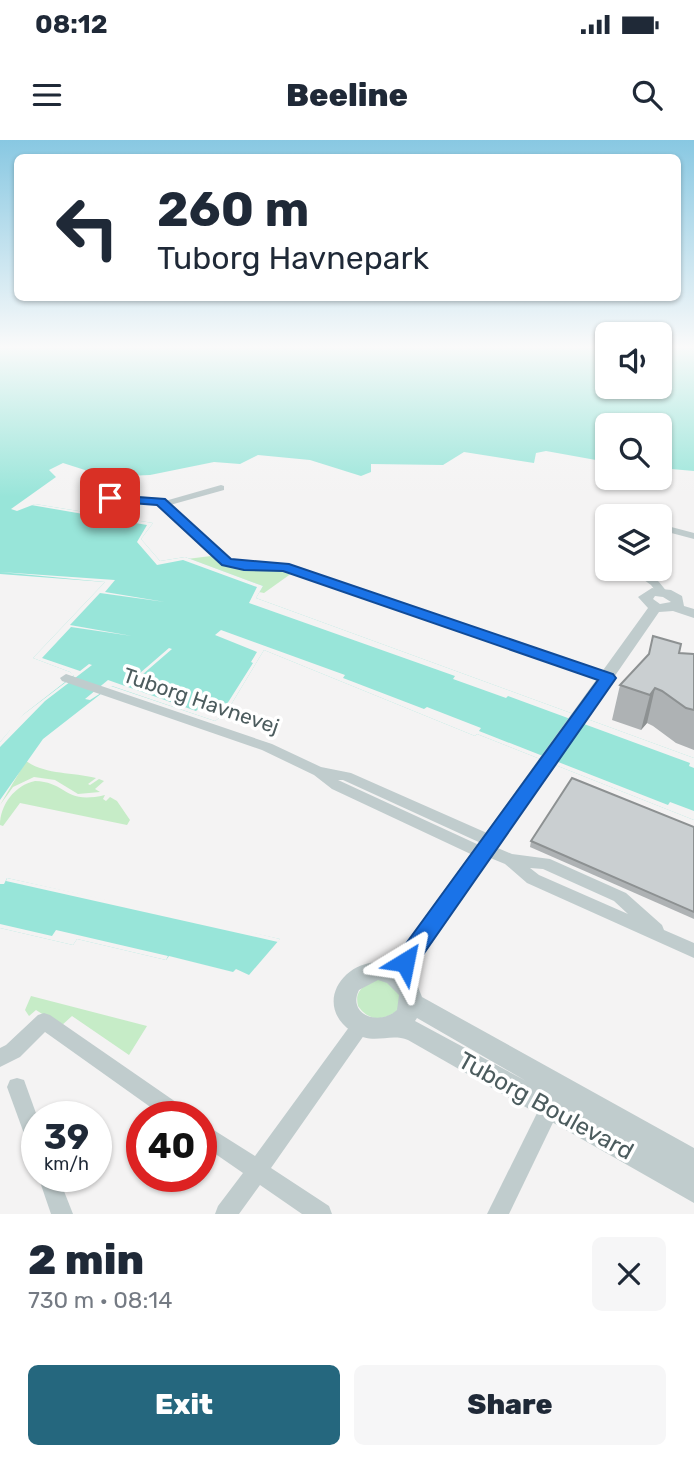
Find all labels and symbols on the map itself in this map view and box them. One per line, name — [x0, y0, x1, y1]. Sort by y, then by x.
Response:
pin — [80, 468, 140, 528]
street label: Tuborg Havnevej — [120, 662, 283, 739]
position arrow — [368, 925, 442, 999]
street label: Tuborg Boulevard — [454, 1046, 638, 1166]
speed limit sign: 40 — [126, 1101, 217, 1192]

